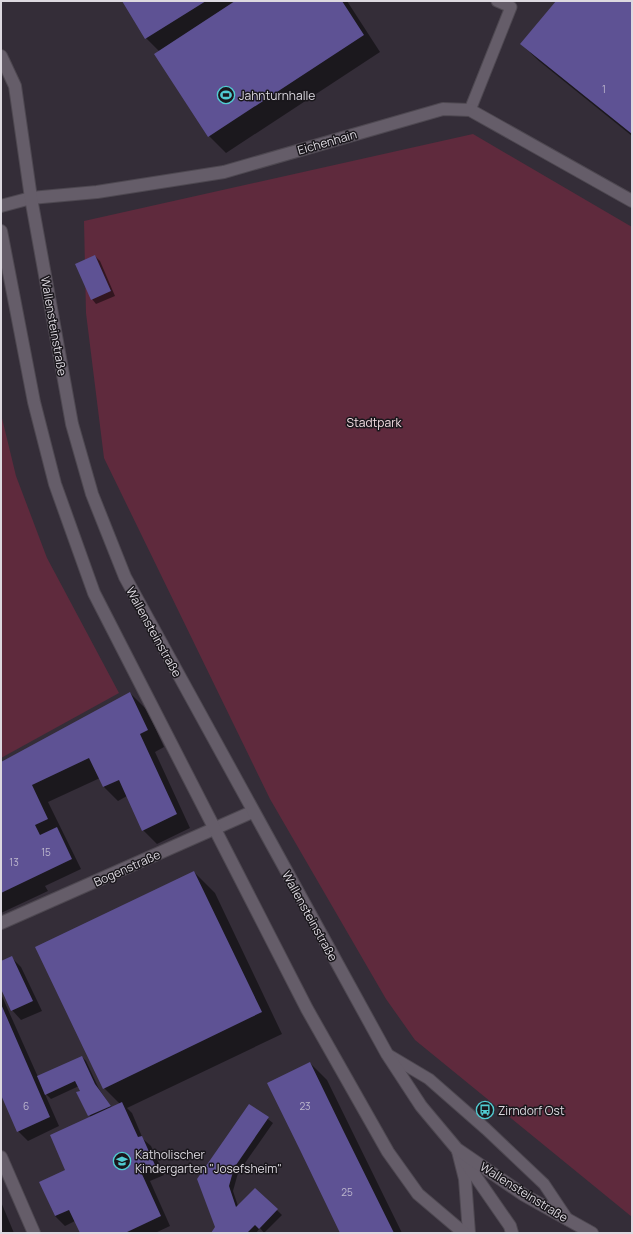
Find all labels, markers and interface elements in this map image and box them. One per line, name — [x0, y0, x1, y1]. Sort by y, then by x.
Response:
house number: 1 — [602, 82, 606, 96]
sports icon: Jahnturnhalle — [216, 85, 236, 105]
place label: Jahnturnhalle — [239, 87, 315, 104]
street label: Eichenhain — [295, 125, 359, 159]
street label: Wallensteinstraße — [37, 275, 71, 377]
park label: Stadtpark — [347, 414, 402, 431]
street label: Wallensteinstraße — [122, 584, 186, 680]
house number: 15 — [41, 845, 51, 859]
street label: Bogenstraße — [91, 846, 163, 890]
house number: 13 — [9, 855, 19, 869]
street label: Wallensteinstraße — [278, 868, 342, 964]
house number: 6 — [23, 1099, 29, 1113]
house number: 23 — [299, 1099, 311, 1113]
bus stop icon: Zirndorf Ost — [475, 1100, 495, 1120]
place label: Zirndorf Ost — [498, 1102, 565, 1119]
place label: Katholischer Kindergarten "Josefsheim" — [135, 1146, 282, 1177]
school or university icon: Katholischer Kindergarten "Josefsheim" — [112, 1151, 132, 1171]
street label: Wallensteinstraße — [477, 1158, 571, 1226]
house number: 25 — [341, 1185, 353, 1199]

